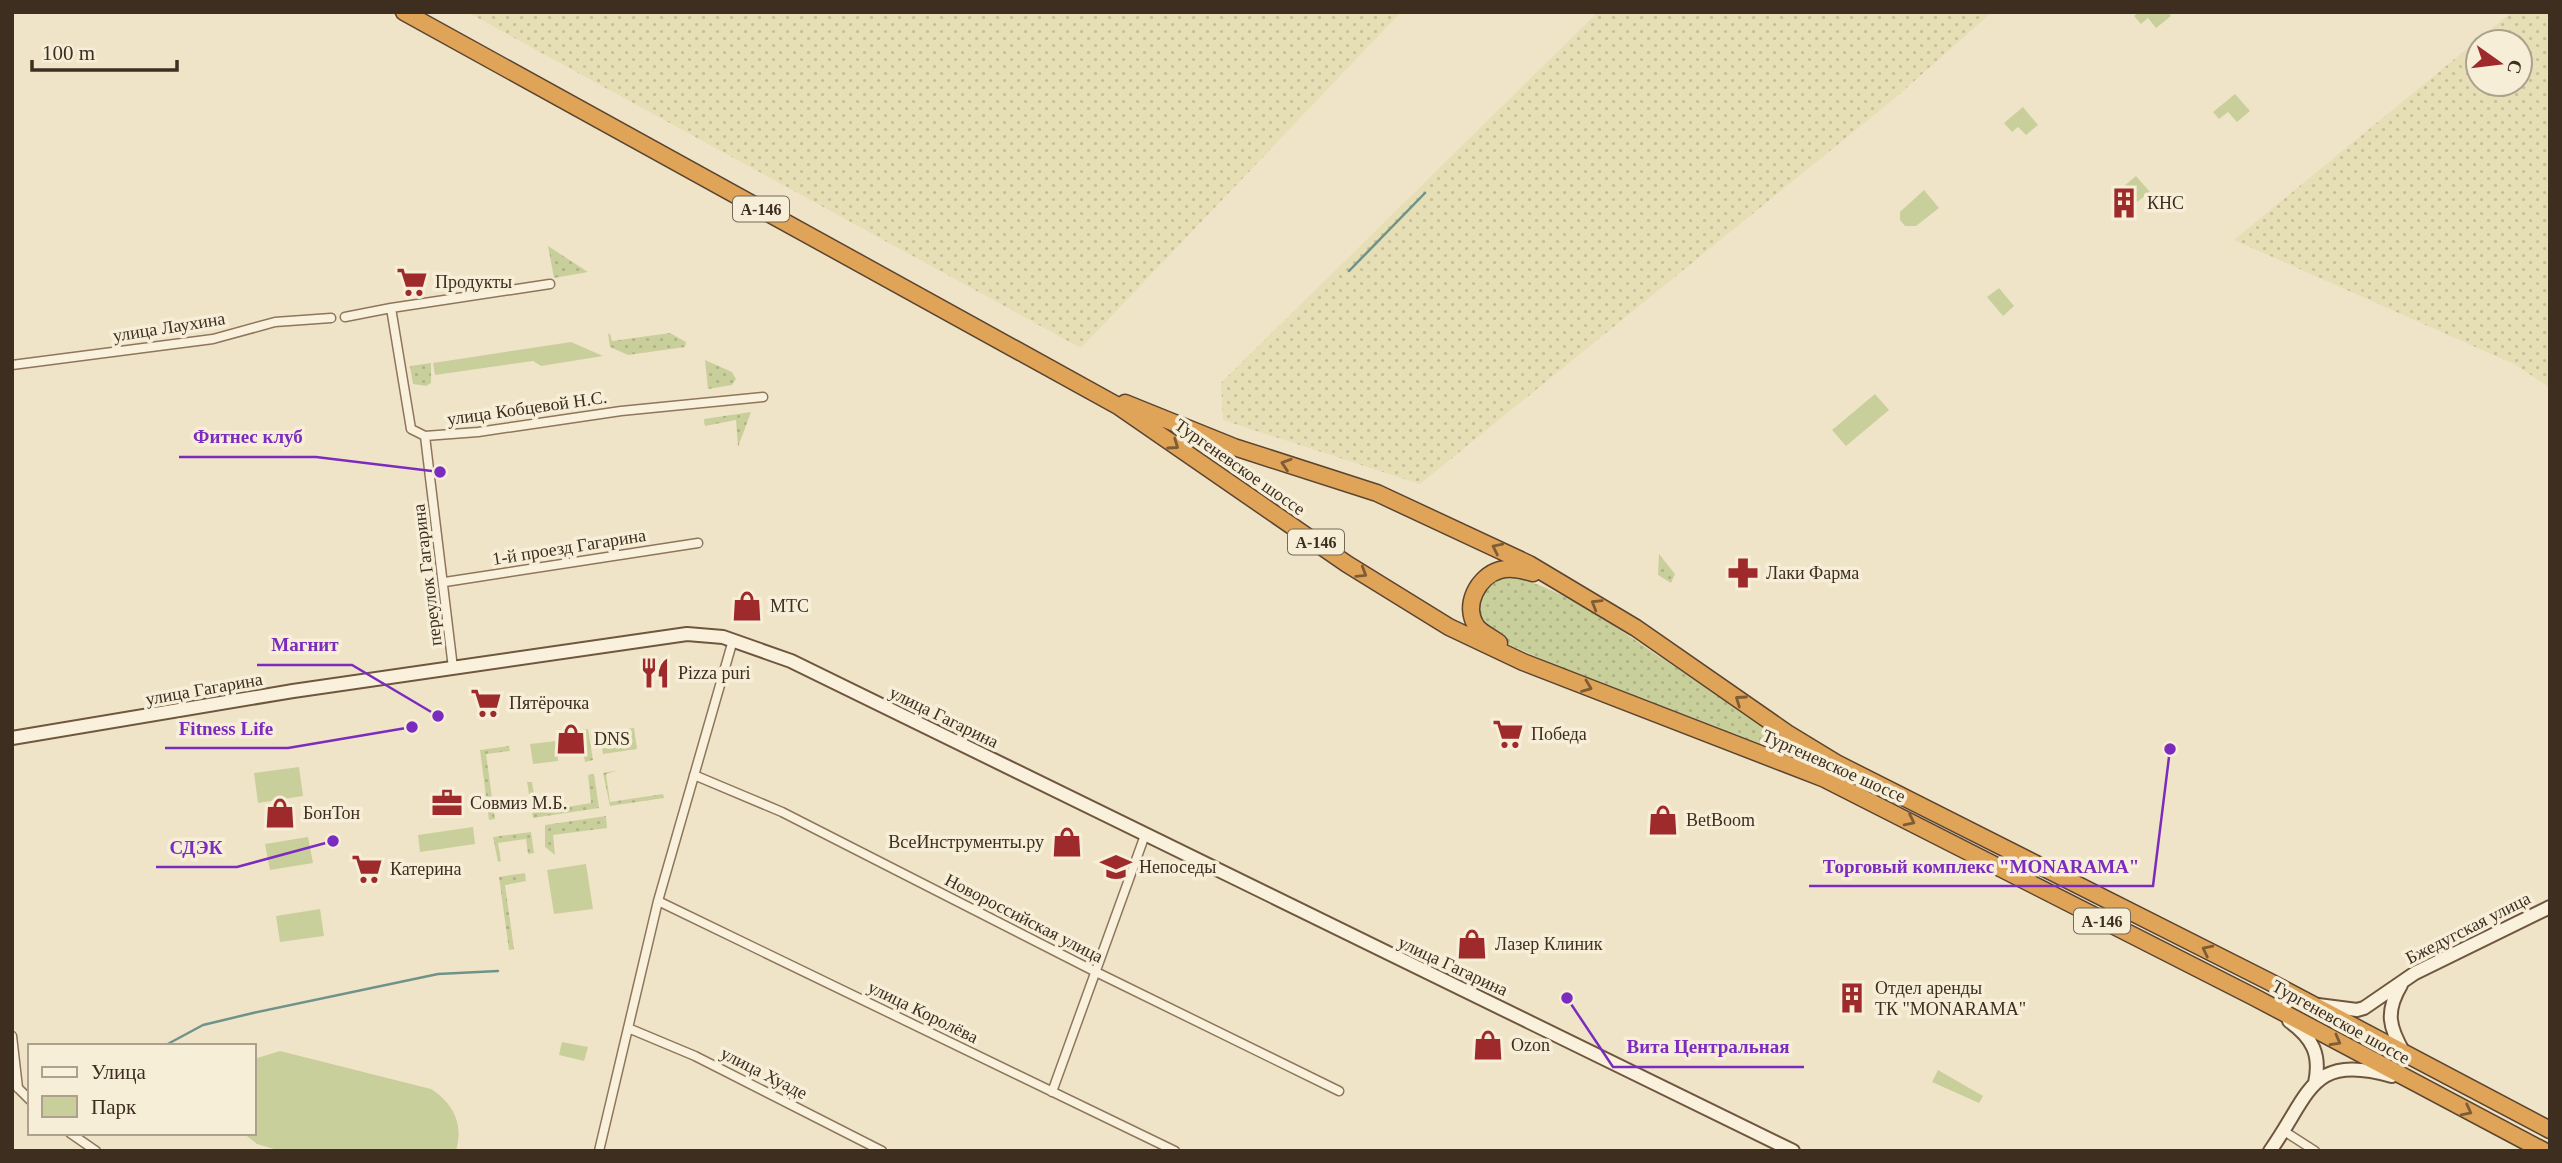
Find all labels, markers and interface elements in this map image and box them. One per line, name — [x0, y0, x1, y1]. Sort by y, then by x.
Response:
scale bar — [32, 28, 177, 72]
north arrow — [2464, 28, 2534, 98]
text: 100 m — [42, 41, 95, 65]
text: С — [2503, 58, 2527, 76]
building icon: КНС — [2107, 186, 2141, 220]
place label: КНС — [2147, 193, 2184, 213]
road number: А-146 — [733, 196, 789, 222]
supermarket icon: Продукты — [395, 265, 429, 299]
place label: Продукты — [435, 272, 512, 292]
street label: улица Лаухина — [111, 308, 227, 346]
street label: улица Кобцевой Н.С. — [446, 387, 608, 429]
street label: Тургеневское шоссе — [1171, 415, 1309, 519]
callout: Фитнес клуб — [179, 417, 316, 457]
text: Фитнес клуб — [193, 426, 303, 447]
one-way arrow — [1166, 437, 1179, 449]
one-way arrow — [1280, 457, 1292, 472]
street label: переулок Гагарина — [408, 503, 446, 647]
street label: 1-й проезд Гагарина — [491, 525, 647, 569]
road number: А-146 — [1288, 530, 1344, 554]
one-way arrow — [1491, 542, 1504, 556]
pharmacy icon: Лаки Фарма — [1726, 556, 1760, 590]
place label: Лаки Фарма — [1766, 563, 1859, 583]
one-way arrow — [1354, 565, 1367, 578]
shop icon: МТС — [730, 589, 764, 623]
place label: МТС — [770, 596, 809, 616]
one-way arrow — [1591, 599, 1604, 612]
callout: Магнит — [257, 625, 352, 665]
text: Магнит — [271, 634, 339, 655]
restaurant icon: Pizza puri — [638, 656, 672, 690]
place label: Pizza puri — [678, 663, 750, 683]
street label: улица Гагарина — [144, 669, 264, 709]
one-way arrow — [1580, 679, 1592, 693]
street label: улица Гагарина — [886, 682, 1002, 752]
supermarket icon: Пятёрочка — [469, 686, 503, 720]
place label: Пятёрочка — [509, 693, 589, 713]
one-way arrow — [1735, 696, 1748, 708]
callout: Fitness Life — [165, 708, 288, 748]
supermarket icon: Победа — [1491, 717, 1525, 751]
text: Fitness Life — [179, 718, 273, 739]
shop icon: DNS — [554, 722, 588, 756]
place label: Победа — [1531, 724, 1587, 744]
street label: Тургеневское шоссе — [1759, 725, 1909, 807]
place label: DNS — [594, 729, 630, 749]
office icon: Совмиз М.Б. — [430, 786, 464, 820]
place label: Совмиз М.Б. — [470, 793, 567, 813]
shop icon: БонТон — [263, 796, 297, 830]
place label: БонТон — [303, 803, 361, 823]
shop icon: BetBoom — [1646, 803, 1680, 837]
place label: BetBoom — [1686, 810, 1755, 830]
one-way arrow — [1903, 812, 1915, 826]
shop icon: ВсеИнструменты.ру — [1050, 825, 1084, 859]
callout: СДЭК — [156, 827, 237, 867]
place label: ВсеИнструменты.ру — [888, 832, 1044, 852]
text: СДЭК — [170, 837, 223, 858]
callout: Торговый комплекс "MONARAMA" — [1809, 846, 2153, 886]
school or university icon: Непоседы — [1099, 850, 1133, 884]
supermarket icon: Катерина — [350, 852, 384, 886]
text: Торговый комплекс "MONARAMA" — [1823, 856, 2139, 877]
place label: Непоседы — [1139, 857, 1216, 877]
place label: Катерина — [390, 859, 461, 879]
street label: Новороссийская улица — [942, 869, 1106, 967]
street label: Бжедугская улица — [2402, 888, 2534, 968]
road number: А-146 — [2074, 909, 2130, 934]
shop icon: Лазер Клиник — [1455, 927, 1489, 961]
street label: улица Гагарина — [1395, 932, 1511, 1000]
place label: Лазер Клиник — [1495, 934, 1603, 954]
one-way arrow — [2202, 944, 2215, 958]
street label: Тургеневское шоссе — [2269, 976, 2413, 1068]
street label: улица Королёва — [865, 977, 981, 1047]
place label: Отдел аренды ТК "MONARAMA" — [1875, 978, 2026, 1019]
building icon: Отдел аренды ТК "MONARAMA" — [1835, 981, 1869, 1015]
callout: Вита Центральная — [1613, 1027, 1804, 1067]
shop icon: Ozon — [1471, 1028, 1505, 1062]
one-way arrow — [2329, 1033, 2341, 1046]
place label: Ozon — [1511, 1035, 1550, 1055]
text: Вита Центральная — [1627, 1036, 1789, 1057]
street label: улица Хуаде — [717, 1043, 811, 1103]
legend — [28, 1044, 256, 1135]
text: Улица — [91, 1060, 146, 1084]
text: Парк — [91, 1095, 137, 1119]
one-way arrow — [2460, 1103, 2473, 1117]

